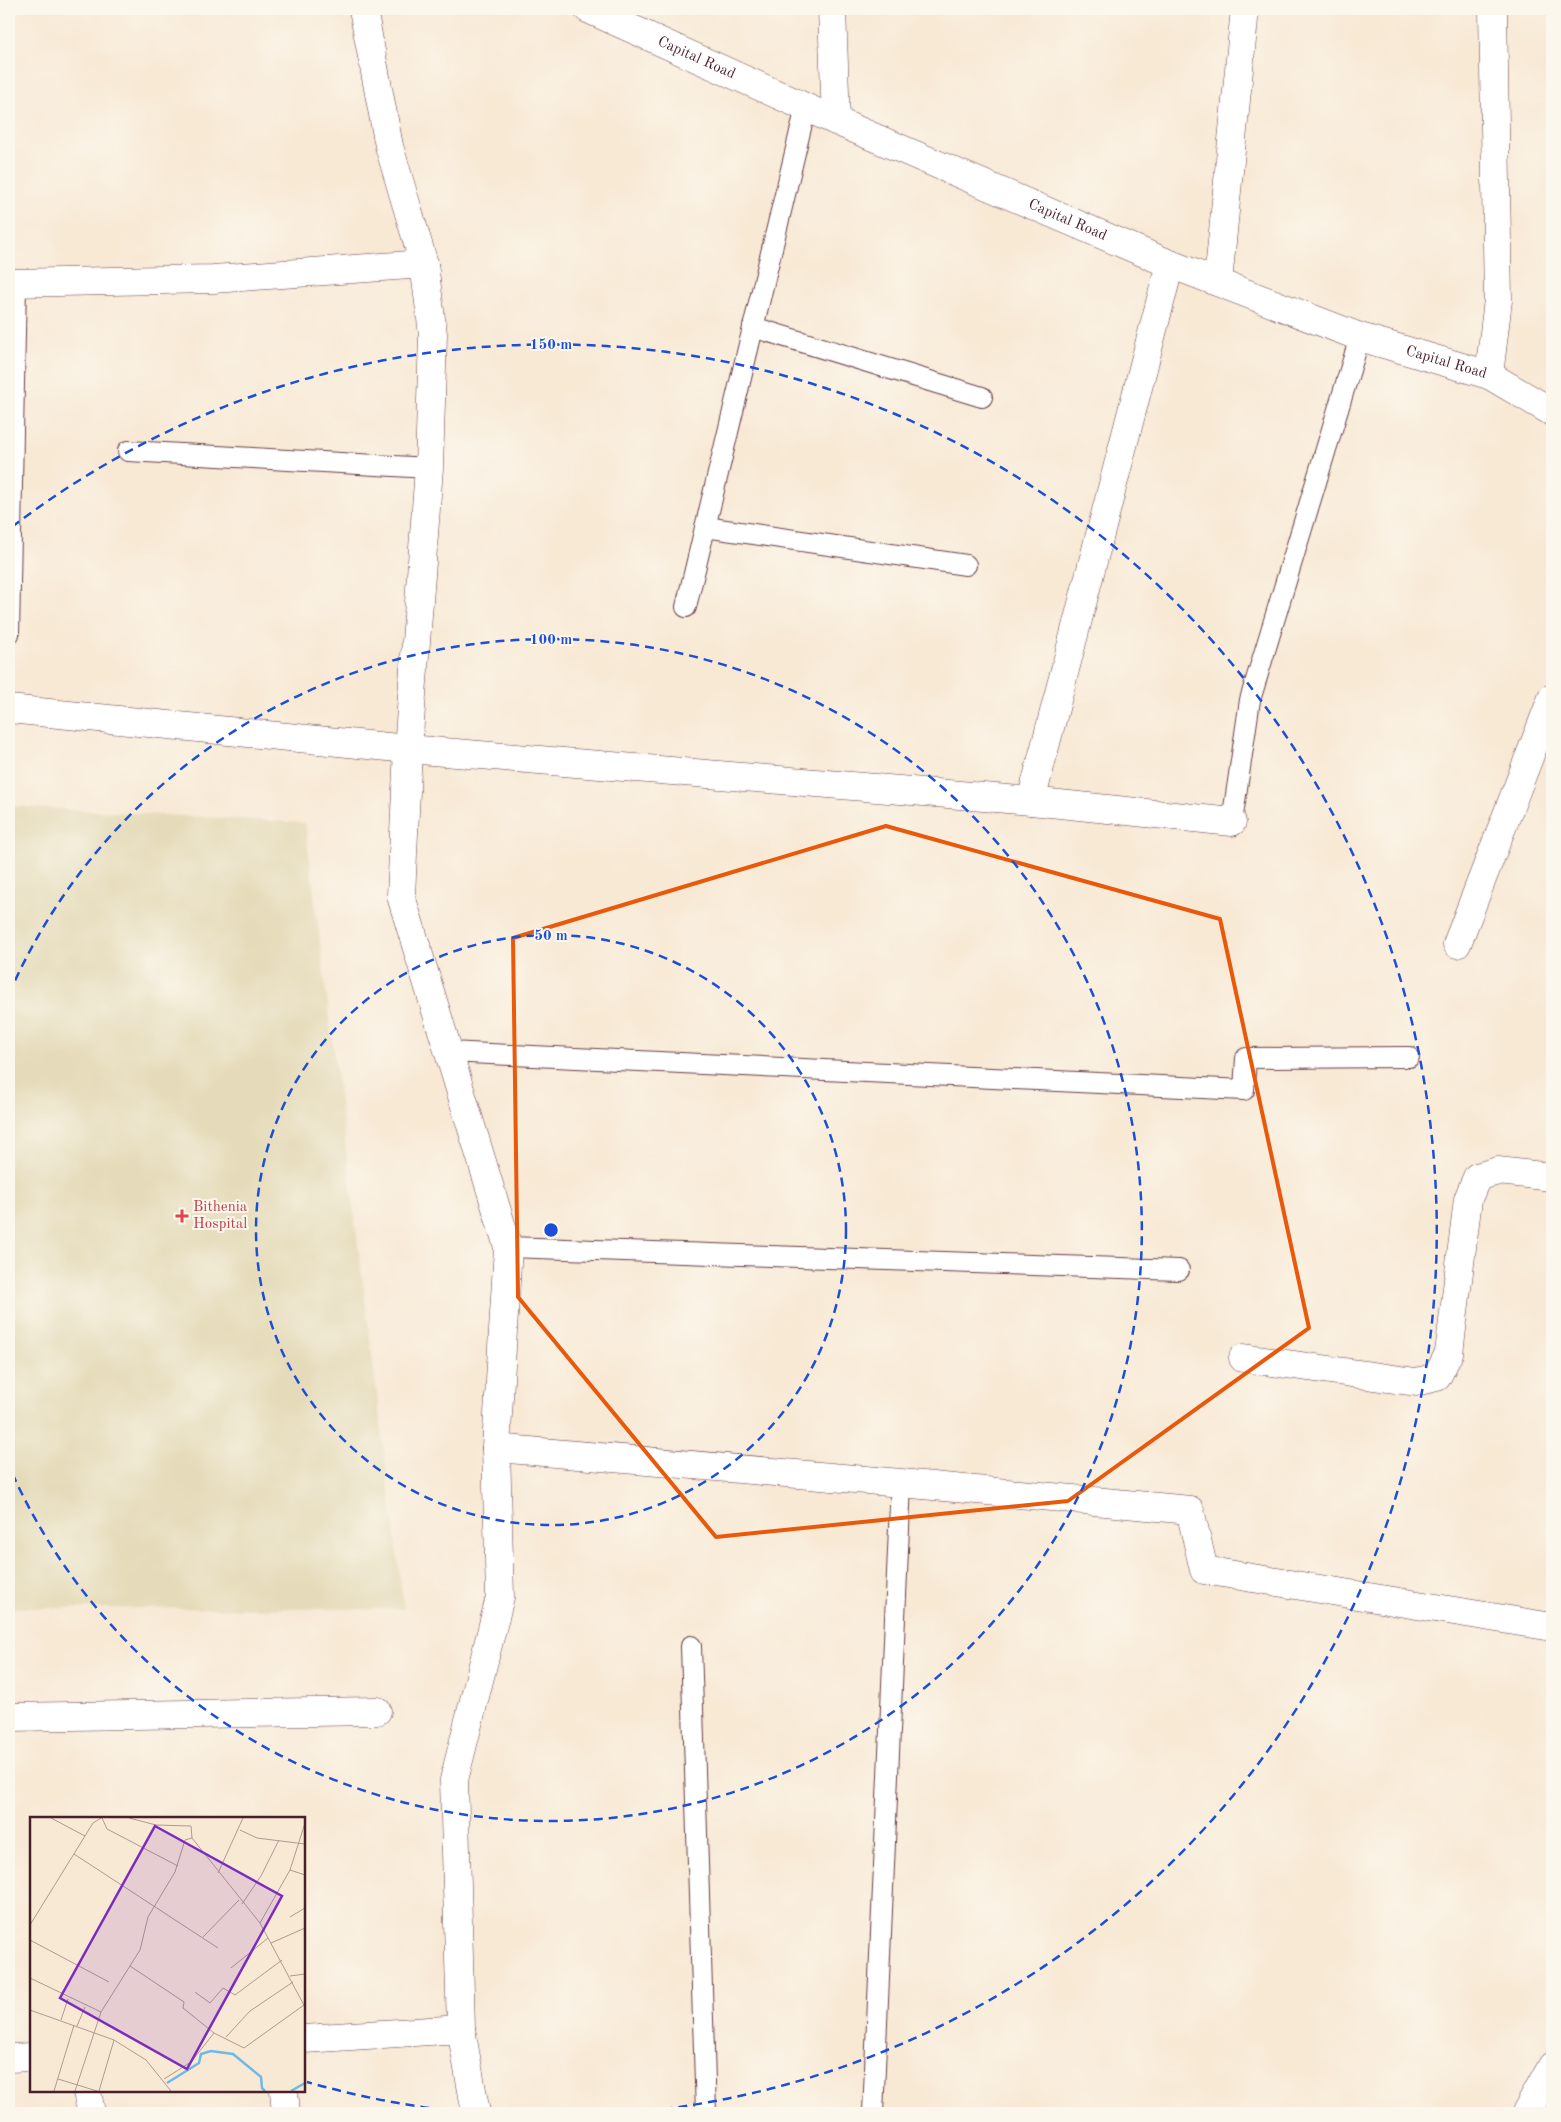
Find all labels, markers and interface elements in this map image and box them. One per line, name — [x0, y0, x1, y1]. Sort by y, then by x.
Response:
street label: Capital Road — [655, 34, 738, 82]
street label: Capital Road — [1026, 197, 1109, 244]
text: 150 m — [530, 338, 572, 353]
street label: Capital Road — [1404, 343, 1489, 382]
text: 100 m — [530, 633, 572, 648]
text: 50 m — [534, 929, 568, 944]
place label: Bithenia Hospital — [193, 1200, 248, 1232]
marker: Bithenia Hospital — [175, 1209, 189, 1223]
centre of rings — [542, 1221, 560, 1239]
inset map — [30, 1817, 305, 2092]

